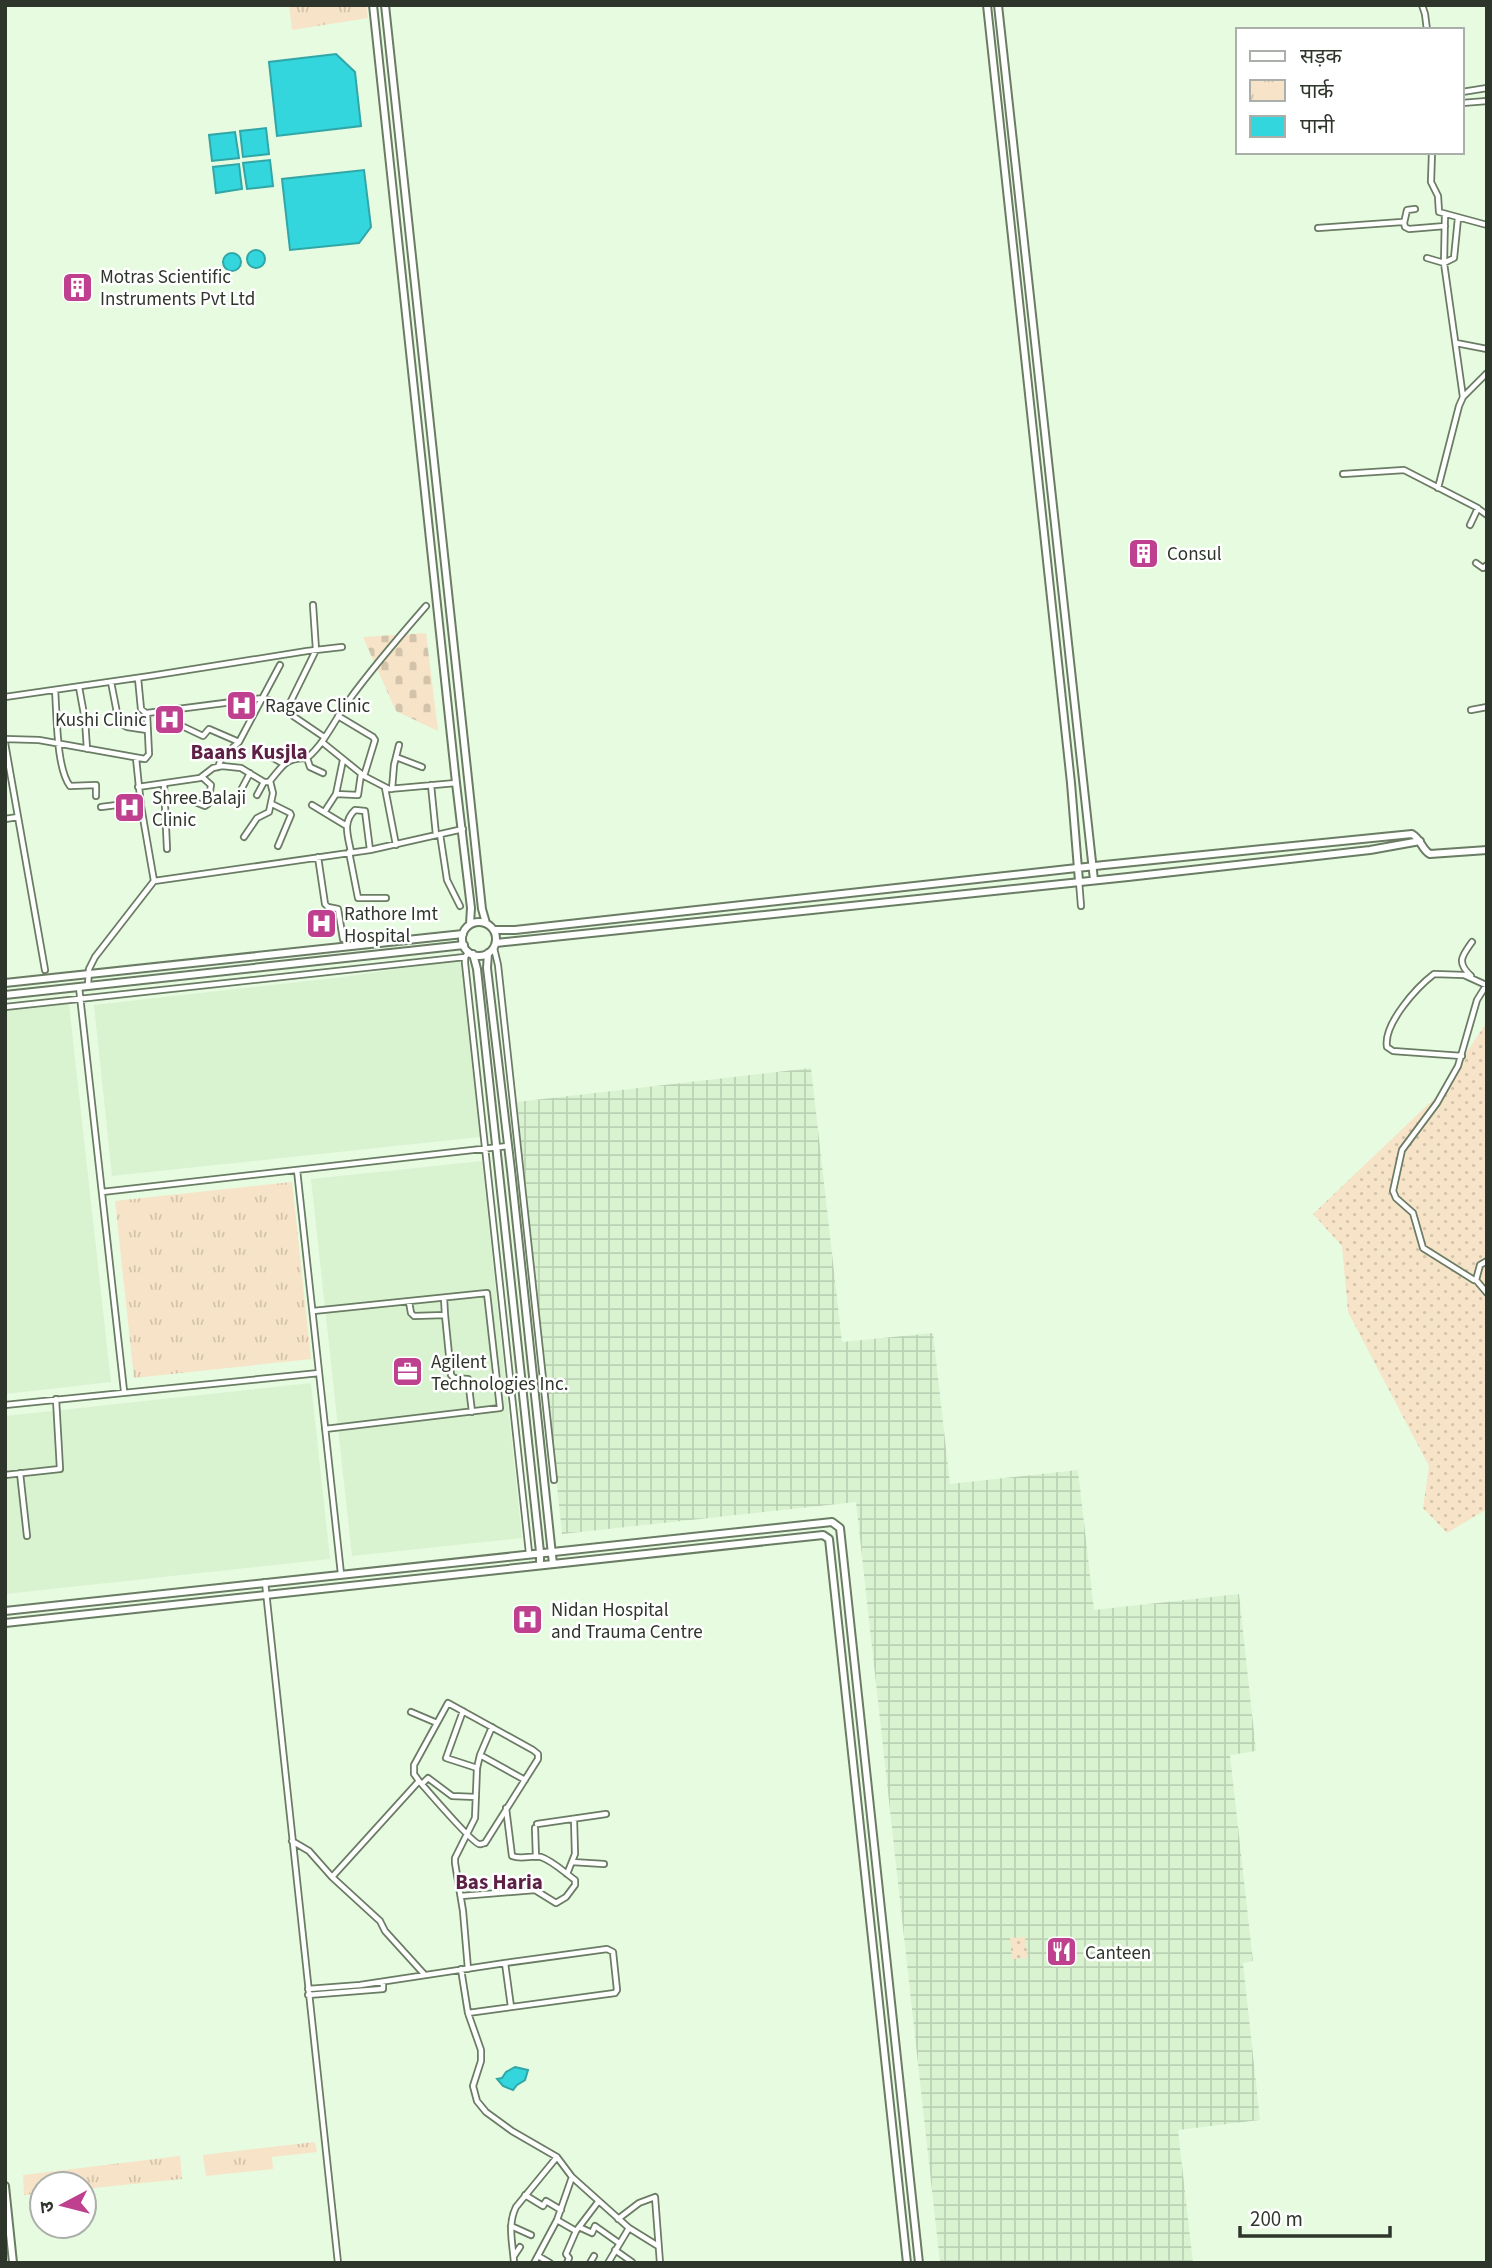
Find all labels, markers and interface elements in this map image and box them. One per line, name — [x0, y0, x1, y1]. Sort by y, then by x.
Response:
legend — [1236, 28, 1464, 154]
text: सड़क — [1300, 41, 1342, 71]
text: पार्क — [1300, 76, 1334, 106]
text: पानी — [1300, 111, 1335, 141]
place label: Motras Scientific Instruments Pvt Ltd — [100, 264, 255, 313]
building icon: Motras Scientific Instruments Pvt Ltd — [60, 270, 94, 304]
building icon: Consul — [1127, 536, 1161, 570]
place label: Consul — [1167, 541, 1222, 568]
hospital icon: Ragave Clinic — [225, 688, 259, 722]
place label: Ragave Clinic — [265, 693, 371, 720]
hospital icon: Kushi Clinic — [153, 702, 187, 736]
place label: Kushi Clinic — [55, 707, 147, 734]
district label: Baans Kusjla — [190, 737, 308, 767]
place label: Shree Balaji Clinic — [152, 785, 246, 834]
hospital icon: Shree Balaji Clinic — [112, 791, 146, 825]
place label: Rathore Imt Hospital — [344, 901, 438, 950]
hospital icon: Rathore Imt Hospital — [304, 907, 338, 941]
place label: Agilent Technologies Inc. — [431, 1349, 568, 1398]
office icon: Agilent Technologies Inc. — [391, 1355, 425, 1389]
place label: Nidan Hospital and Trauma Centre — [551, 1597, 703, 1646]
hospital icon: Nidan Hospital and Trauma Centre — [511, 1603, 545, 1637]
district label: Bas Haria — [455, 1867, 543, 1897]
restaurant icon: Canteen — [1045, 1935, 1079, 1969]
place label: Canteen — [1085, 1940, 1151, 1967]
north arrow — [28, 2170, 98, 2240]
scale bar — [1240, 2194, 1390, 2238]
text: उ — [33, 2199, 62, 2214]
text: 200 m — [1250, 2204, 1303, 2234]

